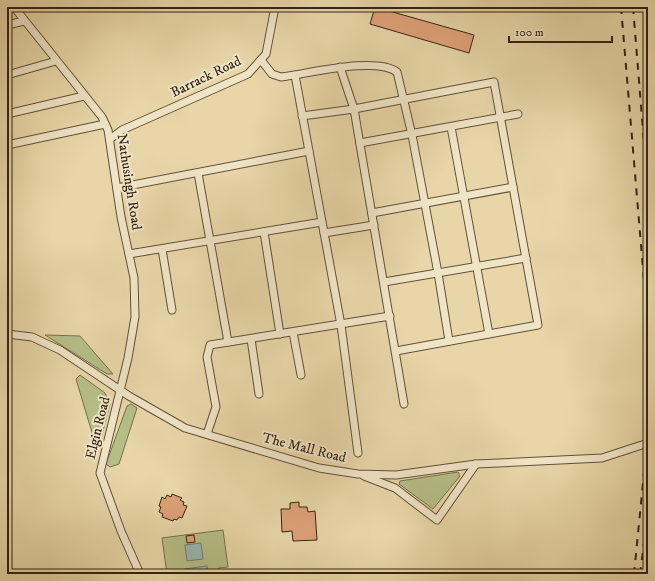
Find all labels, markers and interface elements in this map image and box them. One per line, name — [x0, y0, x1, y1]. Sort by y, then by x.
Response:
scale bar — [509, 18, 612, 44]
text: 100 m — [515, 25, 544, 40]
street label: Barrack Road — [168, 52, 244, 102]
street label: Nathusingh Road — [112, 133, 146, 231]
street label: Elgin Road — [82, 395, 114, 461]
street label: The Mall Road — [260, 429, 348, 467]

